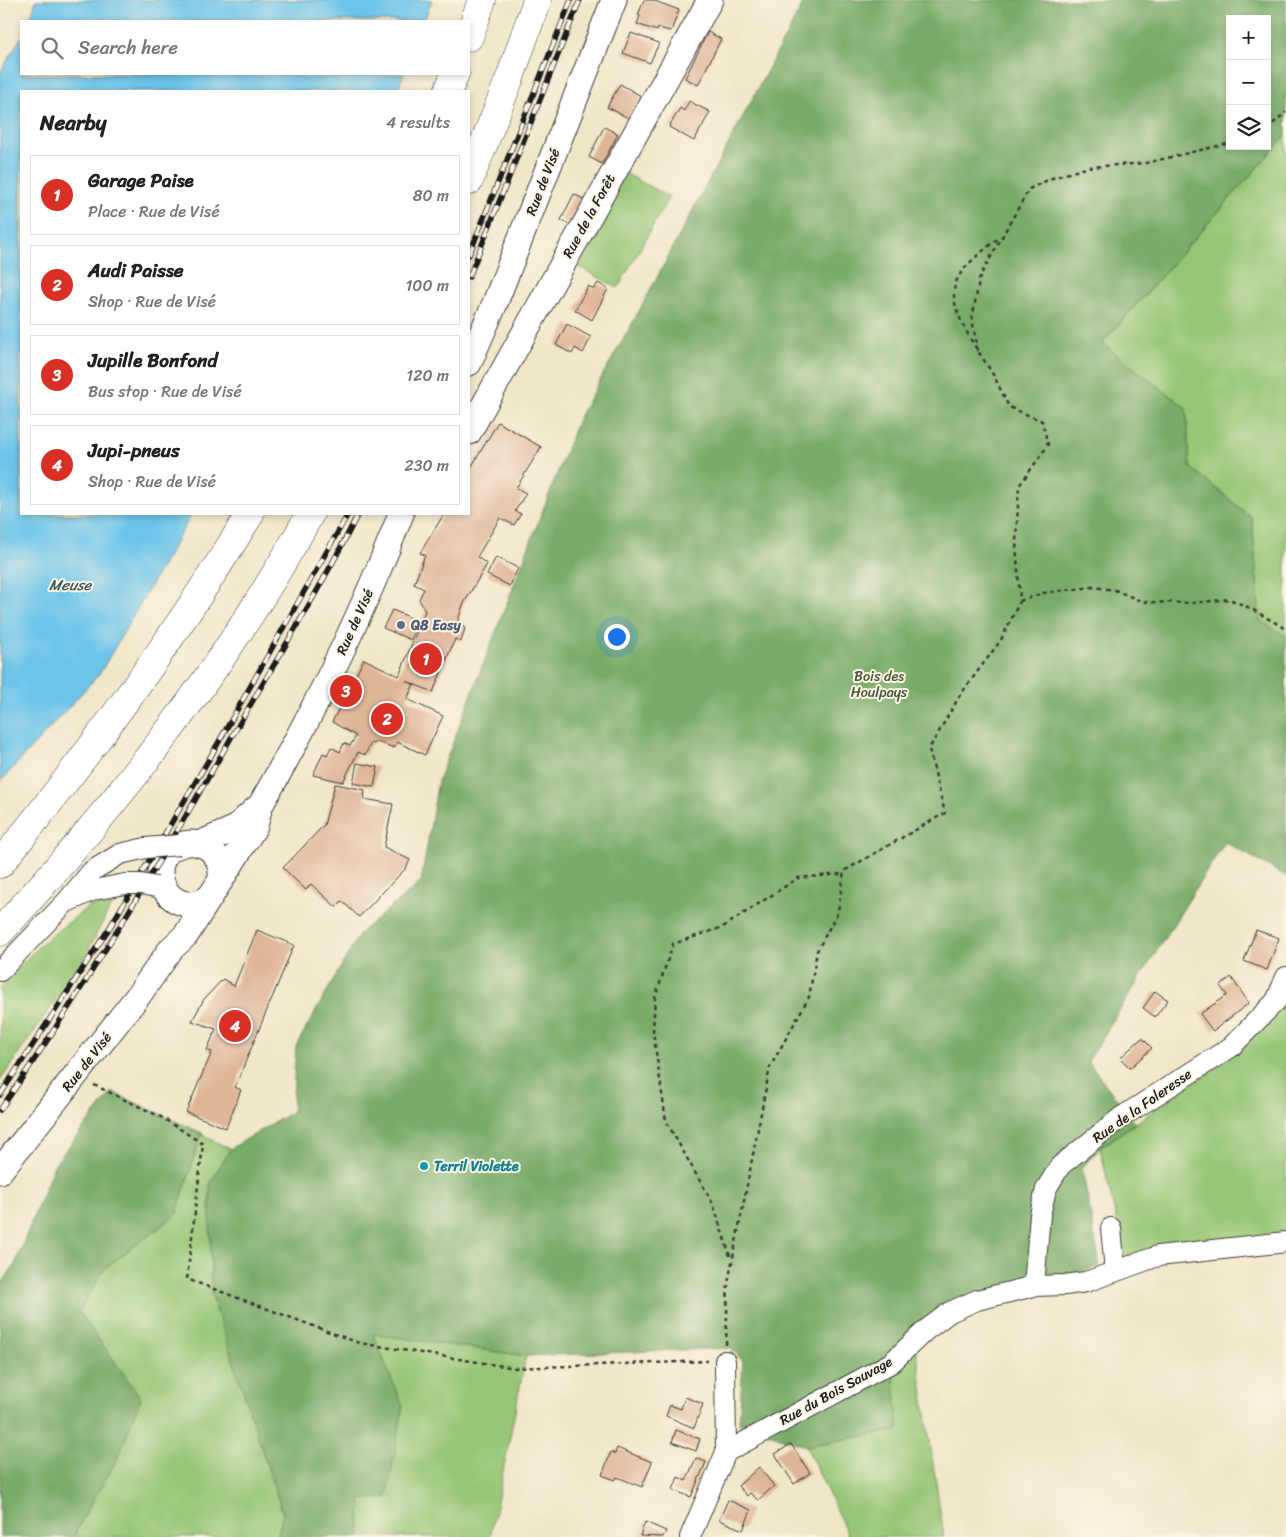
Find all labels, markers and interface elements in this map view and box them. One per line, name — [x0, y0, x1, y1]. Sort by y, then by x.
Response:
map controls — [1226, 15, 1271, 150]
button: + — [1226, 15, 1271, 60]
search box — [20, 20, 470, 75]
text: Search here — [78, 31, 178, 64]
icon: search — [38, 34, 66, 62]
button: − — [1226, 60, 1271, 105]
text: Nearby — [40, 104, 106, 142]
button: layers — [1226, 105, 1271, 150]
text: 4 results — [386, 108, 450, 137]
street label: Rue de Visé — [519, 145, 567, 219]
text: Garage Paise — [88, 164, 194, 197]
street label: Rue de la Forêt — [556, 169, 622, 263]
text: 1 — [54, 181, 60, 210]
text: 80 m — [413, 181, 449, 210]
text: Place · Rue de Visé — [88, 197, 220, 226]
text: Audi Paisse — [88, 254, 183, 287]
text: 2 — [52, 271, 62, 300]
text: 100 m — [405, 271, 449, 300]
text: Shop · Rue de Visé — [88, 287, 216, 316]
text: Jupille Bonfond — [88, 344, 217, 377]
text: 3 — [53, 361, 61, 390]
text: 120 m — [406, 361, 449, 390]
text: Bus stop · Rue de Visé — [88, 377, 242, 406]
text: Jupi-pneus — [88, 434, 180, 467]
text: 4 — [52, 451, 62, 480]
text: 230 m — [404, 451, 449, 480]
text: Shop · Rue de Visé — [88, 467, 216, 496]
water label: Meuse — [49, 572, 93, 598]
street label: Rue de Visé — [329, 585, 381, 659]
place label: Q8 Easy — [410, 613, 461, 638]
marker: Q8 Easy — [395, 619, 407, 631]
your location — [604, 624, 630, 650]
pin: 1 — [410, 640, 442, 678]
park label: Bois des Houlpays — [851, 664, 908, 705]
pin: 3 — [330, 672, 362, 710]
pin: 2 — [371, 700, 403, 738]
pin: 4 — [219, 1007, 251, 1045]
street label: Rue de Visé — [55, 1027, 119, 1097]
street label: Rue de la Foleresse — [1087, 1062, 1197, 1150]
place label: Terril Violette — [434, 1154, 519, 1179]
marker: Terril Violette — [418, 1160, 430, 1172]
street label: Rue du Bois Sauvage — [775, 1349, 897, 1432]

